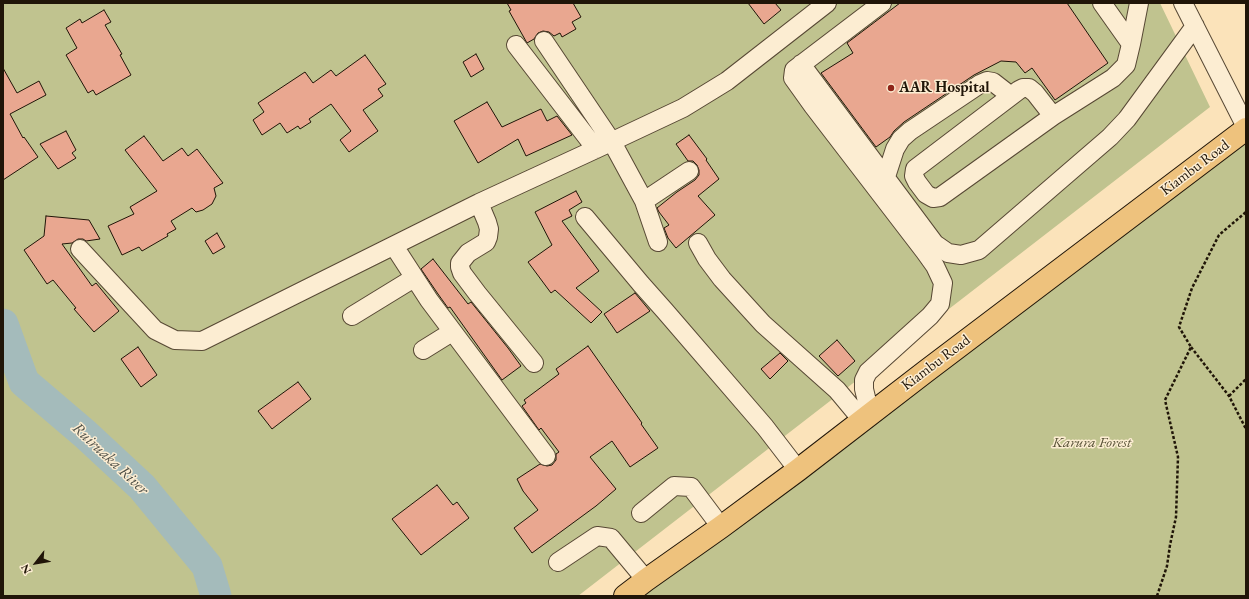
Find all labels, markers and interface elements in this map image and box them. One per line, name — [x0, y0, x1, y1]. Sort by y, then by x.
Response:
place label: AAR Hospital — [899, 79, 989, 97]
marker: AAR Hospital — [886, 83, 896, 93]
street label: Kiambu Road — [1157, 136, 1233, 200]
street label: Kiambu Road — [898, 331, 974, 395]
water label: Ruiruaka River — [68, 419, 152, 499]
park label: Karura Forest — [1053, 434, 1131, 452]
north arrow — [16, 543, 56, 583]
text: N — [17, 562, 34, 577]

